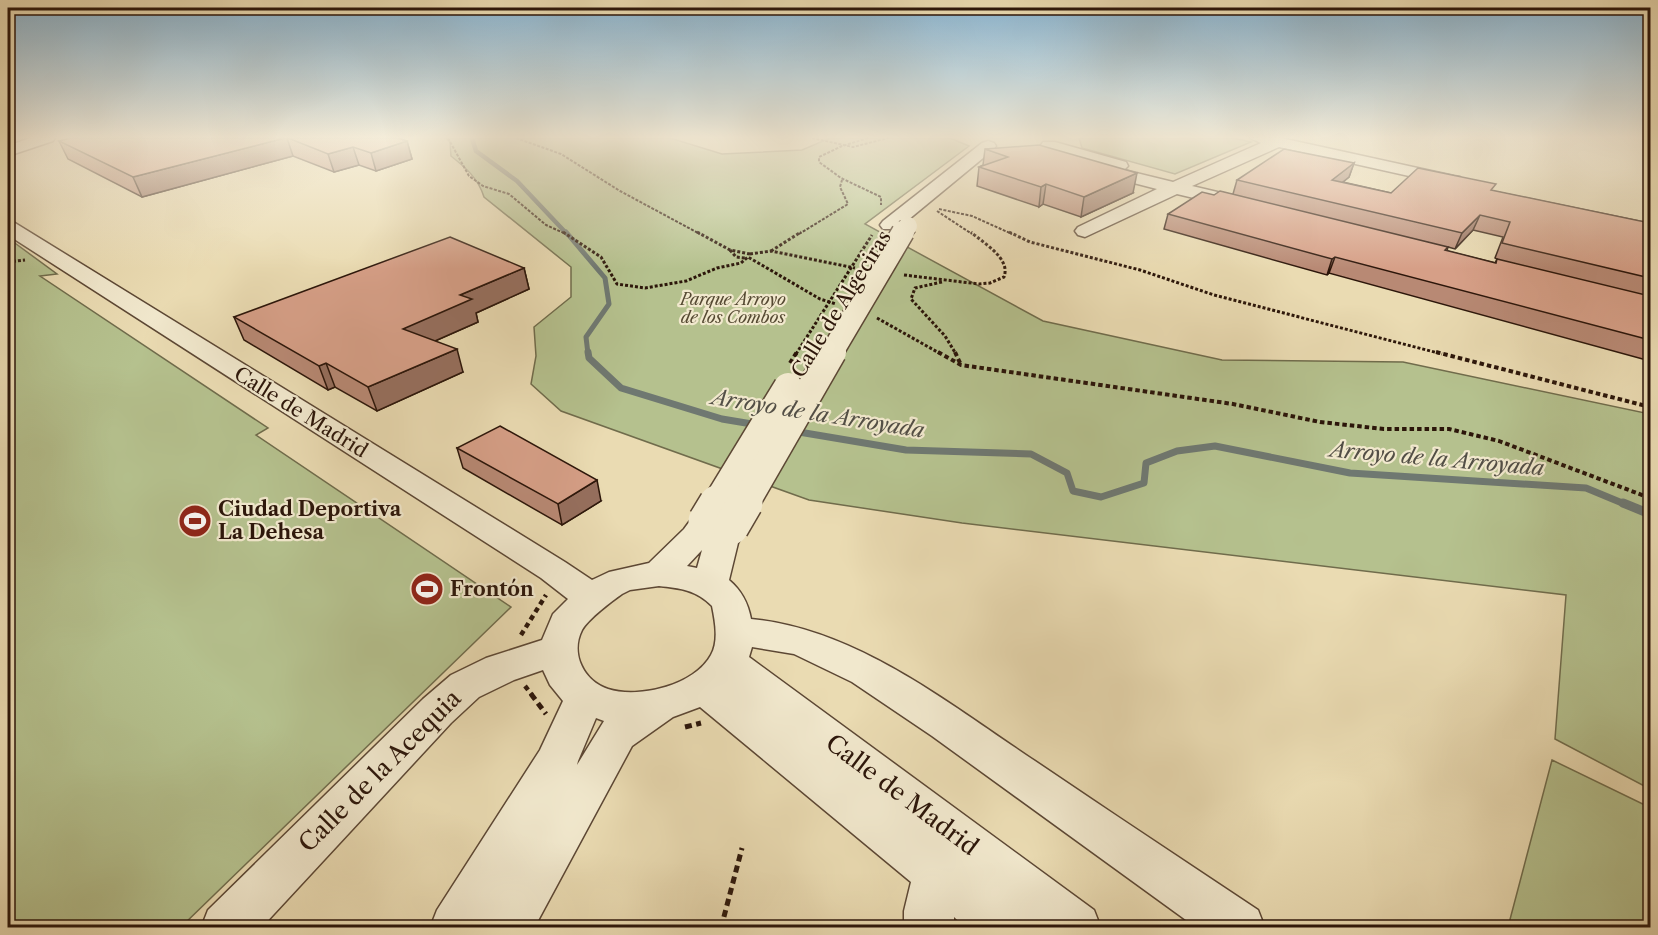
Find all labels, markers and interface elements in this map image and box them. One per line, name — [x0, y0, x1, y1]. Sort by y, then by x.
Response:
street label: Calle de Algeciras — [786, 226, 896, 382]
park label: Parque Arroyo de los Combos — [678, 289, 786, 327]
street label: Calle de Madrid — [230, 361, 372, 463]
water label: Arroyo de la Arroyada — [707, 384, 927, 443]
water label: Arroyo de la Arroyada — [1326, 436, 1546, 480]
place label: Ciudad Deportiva La Dehesa — [218, 497, 402, 544]
sports icon: Ciudad Deportiva La Dehesa — [177, 503, 213, 539]
sports icon: Frontón — [409, 571, 445, 607]
place label: Frontón — [450, 577, 534, 601]
street label: Calle de la Acequia — [293, 683, 467, 858]
street label: Calle de Madrid — [820, 728, 984, 861]

